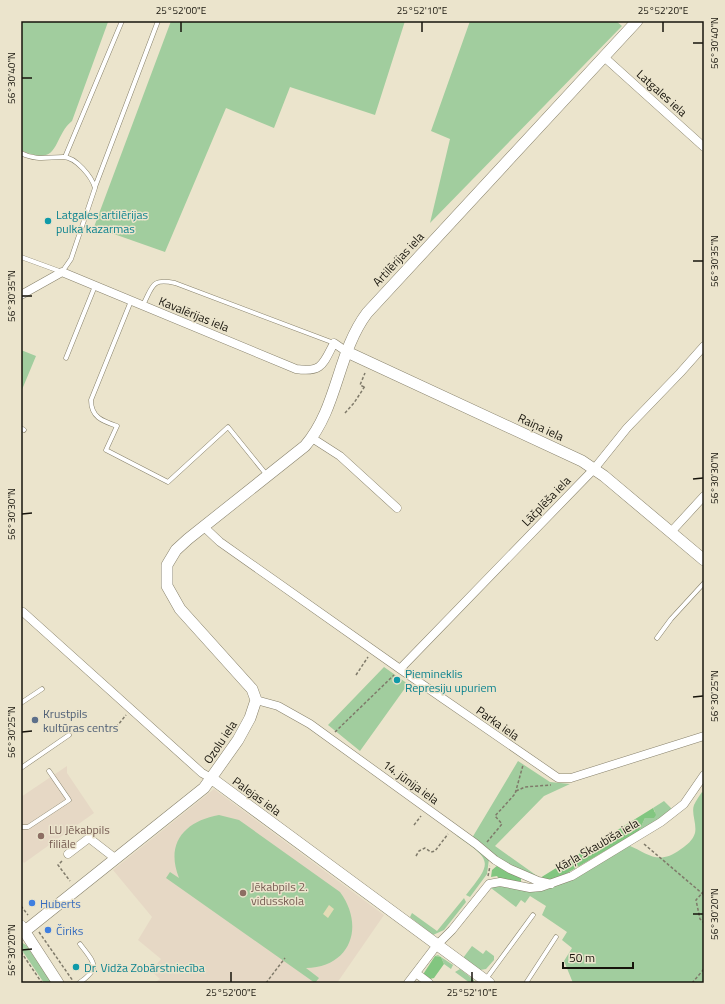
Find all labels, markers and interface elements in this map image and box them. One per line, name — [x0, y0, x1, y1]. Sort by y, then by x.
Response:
text: 25°52'00"E — [156, 3, 207, 18]
text: 25°52'10"E — [397, 3, 448, 18]
text: 25°52'20"E — [638, 3, 689, 18]
text: 56°30'40"N — [707, 17, 722, 69]
text: 56°30'40"N — [4, 52, 19, 104]
street label: Latgales iela — [632, 65, 692, 121]
place label: Latgales artilērijas pulka kazarmas — [56, 205, 148, 238]
marker: Latgales artilērijas pulka kazarmas — [43, 216, 53, 226]
street label: Artilērijas iela — [368, 228, 428, 290]
text: 56°30'35"N — [707, 235, 722, 287]
text: 56°30'35"N — [4, 270, 19, 322]
street label: Kavalērijas iela — [156, 291, 232, 337]
street label: Raiņa iela — [515, 408, 567, 446]
text: 56°30'30"N — [707, 452, 722, 504]
street label: Lāčplēša iela — [517, 471, 575, 531]
text: 56°30'30"N — [4, 488, 19, 540]
place label: Piemineklis Represiju upuriem — [405, 664, 497, 697]
text: 56°30'25"N — [707, 670, 722, 722]
marker: Piemineklis Represiju upuriem — [392, 675, 402, 685]
street label: Parka iela — [472, 701, 524, 745]
place label: Krustpils kultūras centrs — [43, 704, 119, 737]
text: 56°30'25"N — [4, 706, 19, 758]
marker: Krustpils kultūras centrs — [30, 715, 40, 725]
street label: Ozolu iela — [198, 716, 242, 768]
street label: 14. jūnija iela — [379, 755, 443, 809]
street label: Palejas iela — [229, 772, 285, 820]
street label: Kārļa Skaubīša iela — [552, 813, 642, 877]
place label: LU Jēkabpils filiāle — [49, 820, 110, 853]
marker: LU Jēkabpils filiāle — [36, 831, 46, 841]
place label: Jēkabpils 2. vidusskola — [251, 877, 308, 910]
marker: Jēkabpils 2. vidusskola — [238, 888, 248, 898]
text: 56°30'20"N — [707, 888, 722, 940]
place label: Huberts — [40, 894, 81, 913]
marker: Huberts — [27, 898, 37, 908]
place label: Čiriks — [56, 921, 84, 940]
text: 56°30'20"N — [4, 924, 19, 976]
marker: Čiriks — [43, 925, 53, 935]
scale bar — [563, 944, 633, 970]
text: 50 m — [569, 948, 595, 967]
place label: Dr. Vidža Zobārstniecība — [84, 958, 205, 977]
marker: Dr. Vidža Zobārstniecība — [71, 962, 81, 972]
text: 25°52'00"E — [206, 985, 257, 1000]
text: 25°52'10"E — [447, 985, 498, 1000]

